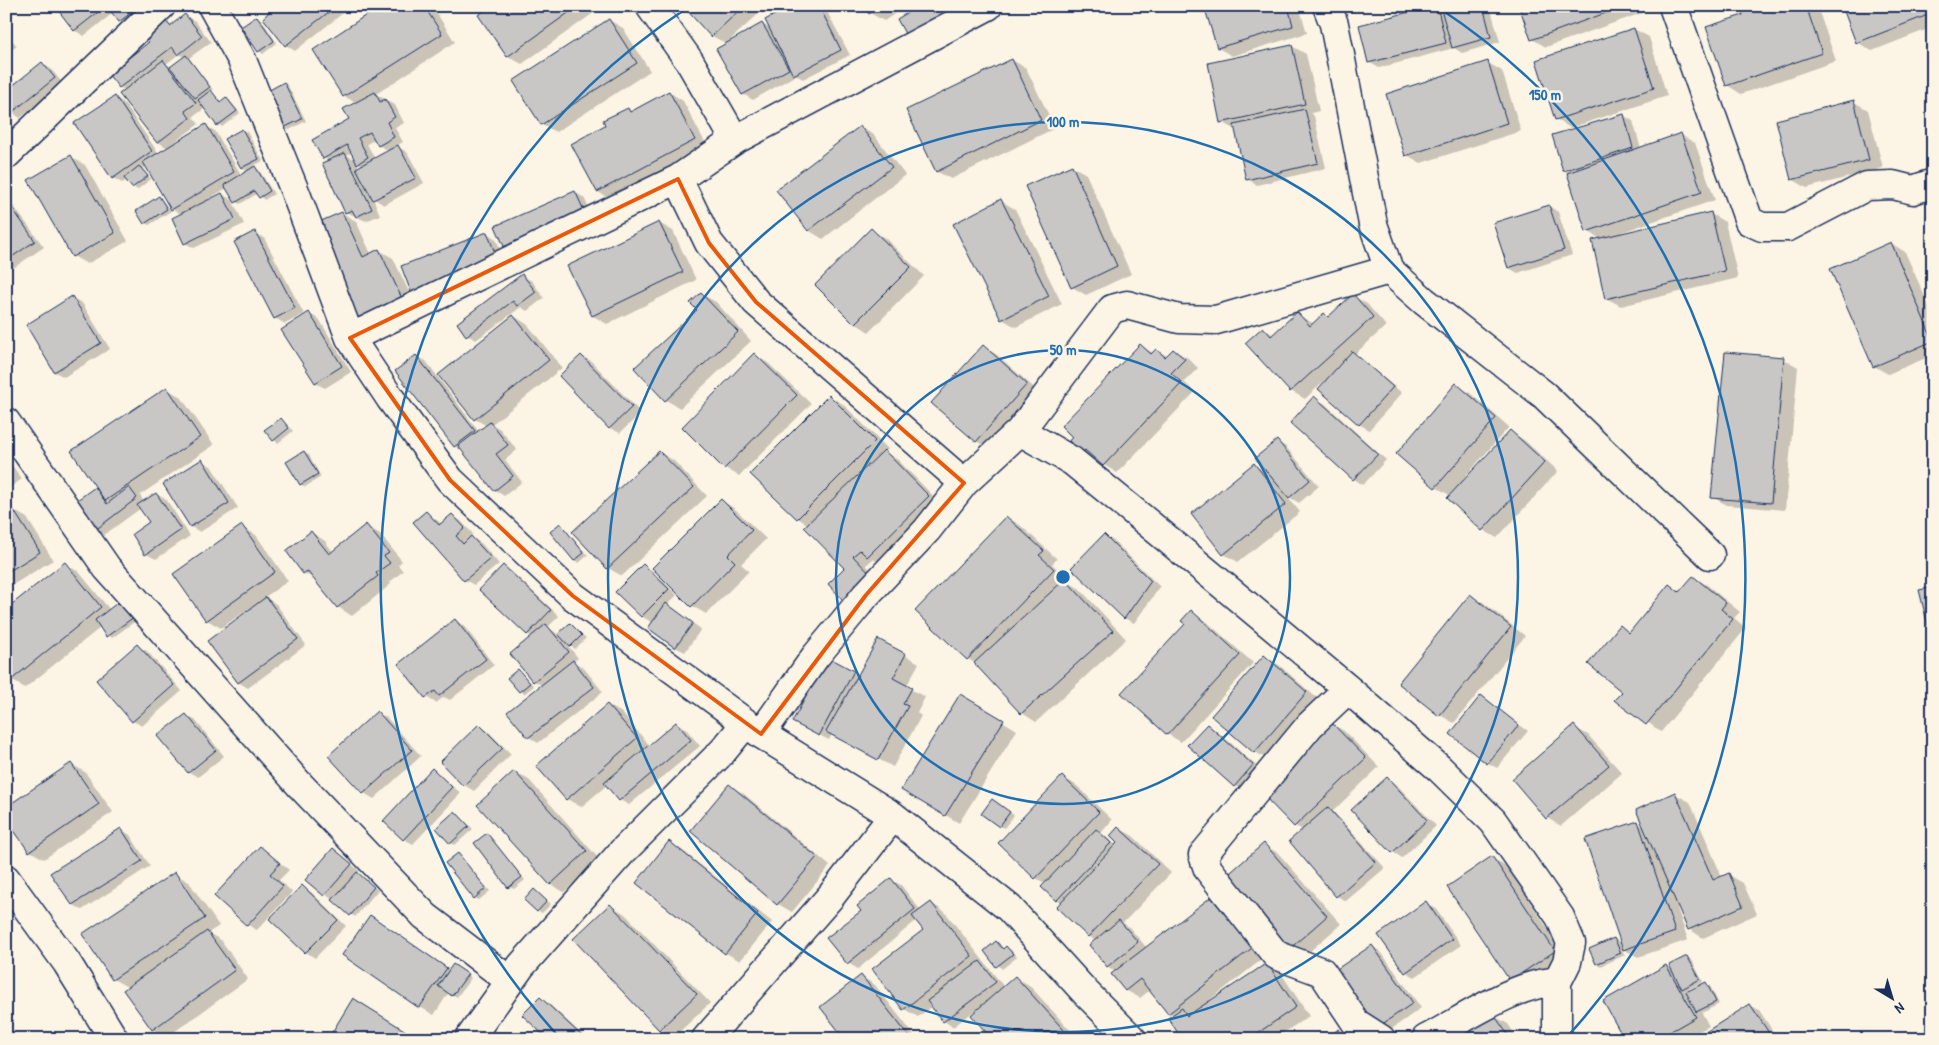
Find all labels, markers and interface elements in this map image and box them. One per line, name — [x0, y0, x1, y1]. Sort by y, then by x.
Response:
text: 150 m — [1529, 84, 1561, 105]
text: 100 m — [1047, 111, 1079, 132]
text: 50 m — [1050, 339, 1076, 360]
centre of rings — [1054, 568, 1072, 586]
north arrow — [1866, 972, 1916, 1022]
text: N — [1891, 999, 1909, 1019]

